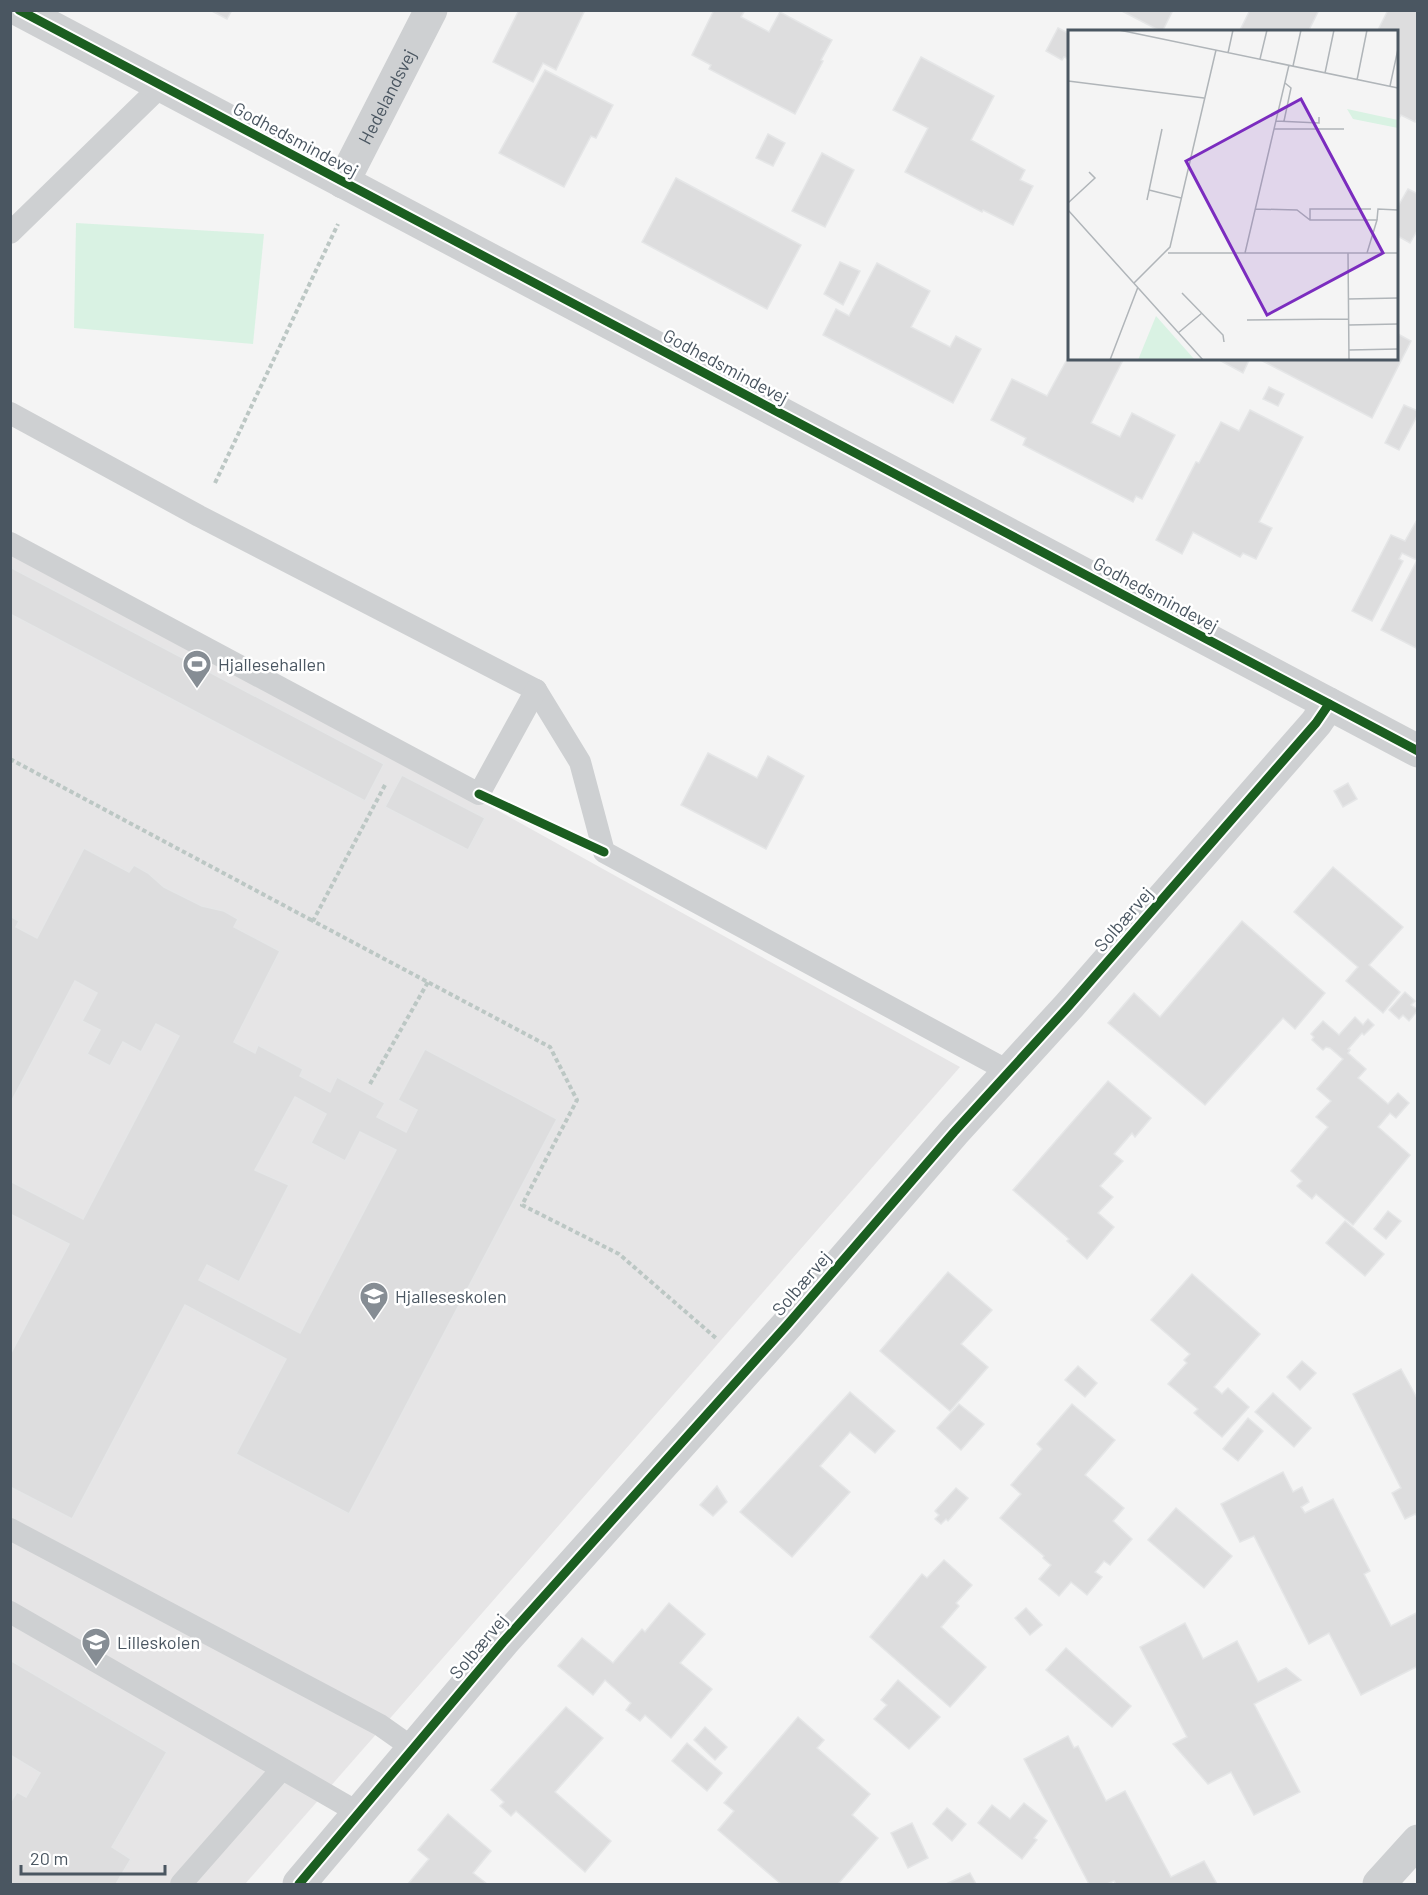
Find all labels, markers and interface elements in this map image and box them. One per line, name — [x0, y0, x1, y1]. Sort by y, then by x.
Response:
inset map — [1068, 30, 1398, 360]
street label: Hedelandsvej — [353, 45, 420, 148]
street label: Godhedsmindevej — [230, 97, 362, 181]
street label: Godhedsmindevej — [660, 324, 792, 408]
street label: Godhedsmindevej — [1090, 552, 1222, 636]
sports icon: Hjallesehallen — [181, 648, 213, 690]
place label: Hjallesehallen — [218, 653, 326, 675]
street label: Solbærvej — [1089, 882, 1157, 956]
street label: Solbærvej — [767, 1246, 835, 1320]
school or university icon: Hjalleseskolen — [358, 1280, 390, 1322]
place label: Hjalleseskolen — [395, 1285, 507, 1307]
street label: Solbærvej — [444, 1609, 512, 1683]
school or university icon: Lilleskolen — [80, 1626, 112, 1668]
place label: Lilleskolen — [117, 1631, 200, 1653]
scale bar — [21, 1838, 165, 1876]
text: 20 m — [30, 1847, 68, 1869]

